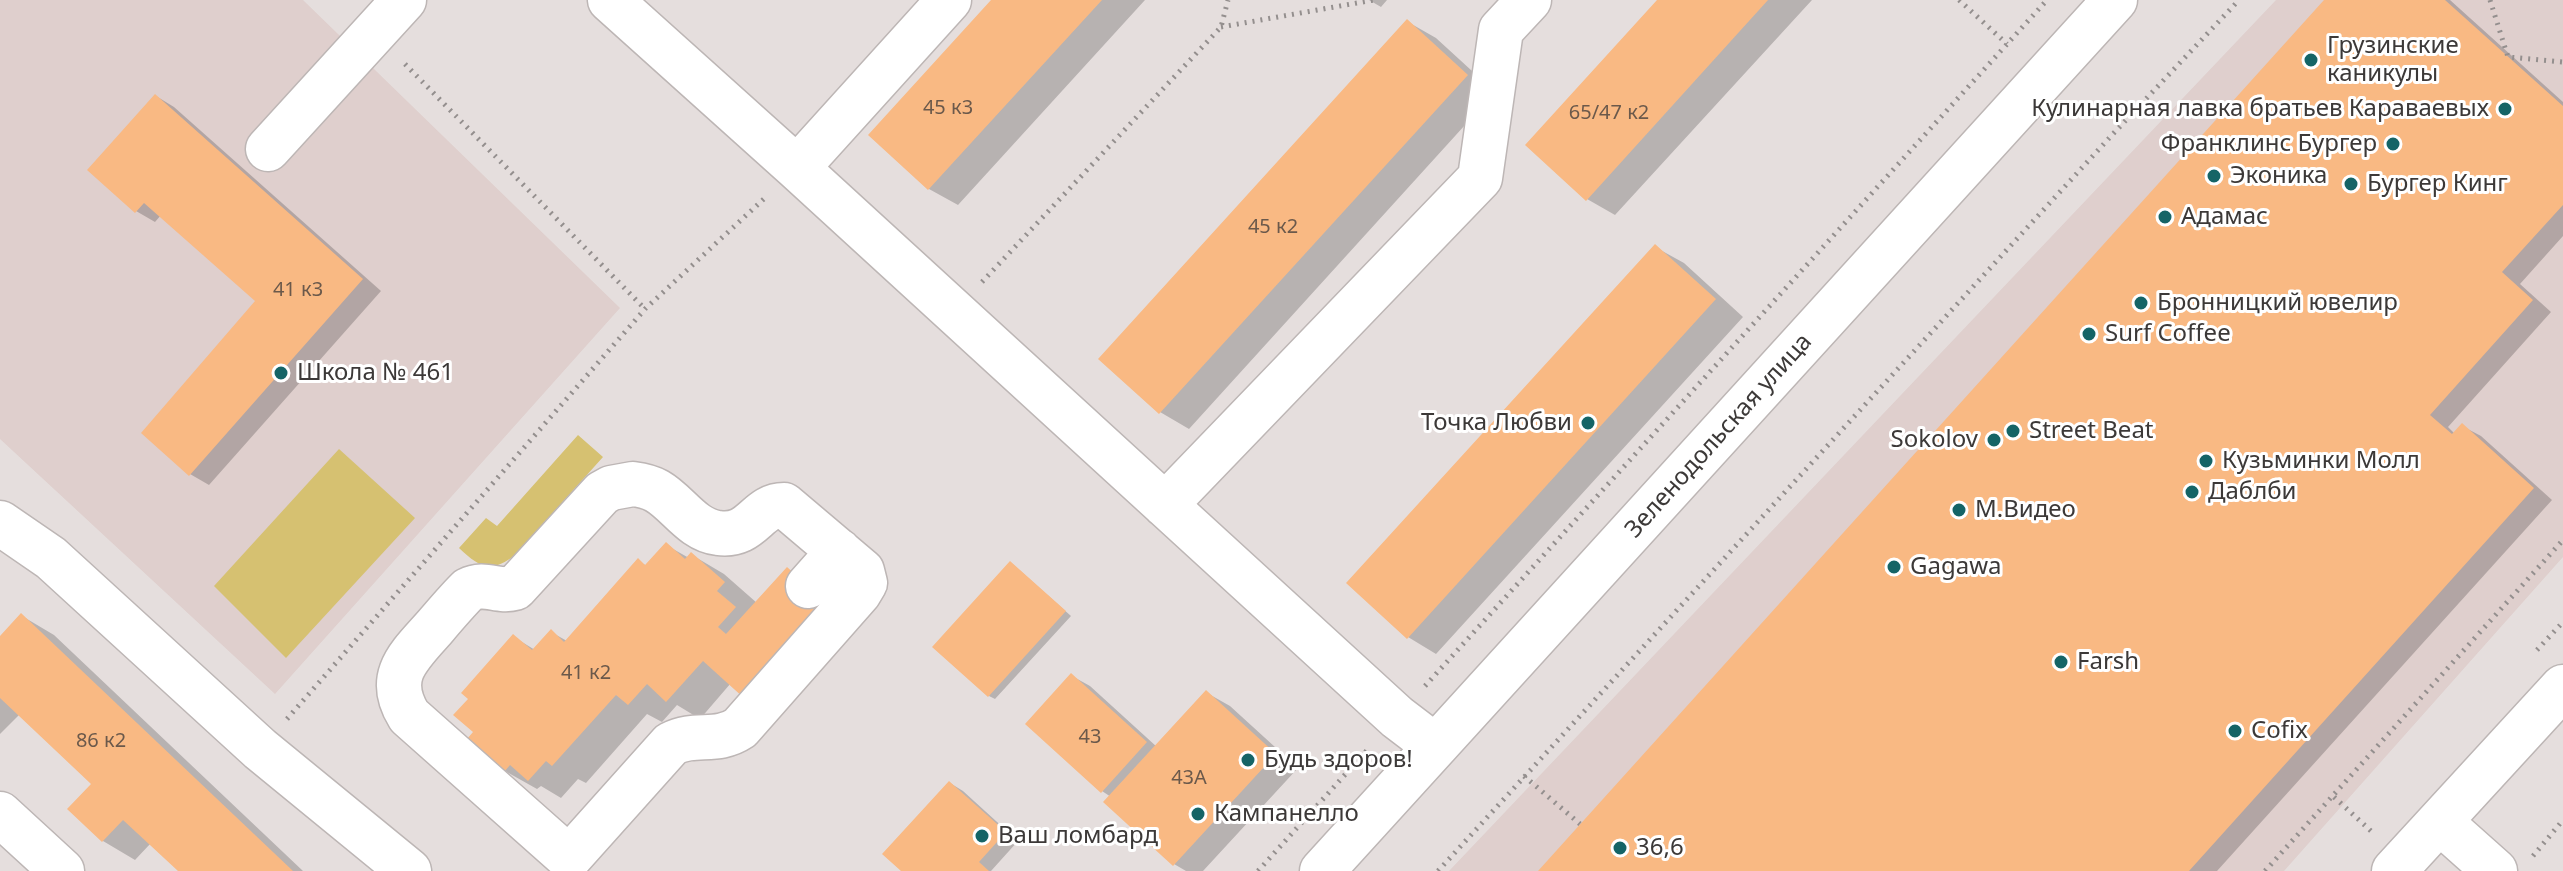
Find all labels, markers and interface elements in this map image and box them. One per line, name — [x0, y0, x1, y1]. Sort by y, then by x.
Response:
place label: Грузинские каникулы — [2327, 32, 2459, 88]
marker: Грузинские каникулы — [2302, 51, 2320, 69]
place label: Кулинарная лавка братьев Караваевых — [2031, 95, 2489, 123]
house number: 45 к3 — [923, 96, 973, 120]
marker: Кулинарная лавка братьев Караваевых — [2496, 100, 2514, 118]
house number: 65/47 к2 — [1569, 101, 1649, 125]
place label: Франклинс Бургер — [2161, 130, 2377, 158]
marker: Франклинс Бургер — [2384, 135, 2402, 153]
place label: Эконика — [2230, 162, 2327, 190]
marker: Эконика — [2205, 167, 2223, 185]
place label: Бургер Кинг — [2367, 170, 2508, 198]
marker: Бургер Кинг — [2342, 175, 2360, 193]
place label: Адамас — [2181, 203, 2268, 231]
marker: Адамас — [2156, 208, 2174, 226]
house number: 45 к2 — [1248, 215, 1298, 239]
house number: 41 к3 — [273, 278, 323, 302]
place label: Бронницкий ювелир — [2157, 289, 2398, 317]
marker: Бронницкий ювелир — [2132, 294, 2150, 312]
place label: Surf Coffee — [2105, 320, 2231, 348]
marker: Surf Coffee — [2080, 325, 2098, 343]
street label: Зеленодольская улица — [1620, 328, 1818, 544]
place label: Школа № 461 — [297, 359, 454, 387]
marker: Школа № 461 — [272, 364, 290, 382]
place label: Точка Любви — [1421, 409, 1572, 437]
marker: Точка Любви — [1579, 414, 1597, 432]
place label: Street Beat — [2029, 417, 2154, 445]
marker: Street Beat — [2004, 422, 2022, 440]
place label: Sokolov — [1891, 426, 1978, 454]
marker: Sokolov — [1985, 431, 2003, 449]
place label: Кузьминки Молл — [2222, 447, 2420, 475]
marker: Кузьминки Молл — [2197, 452, 2215, 470]
place label: Даблби — [2208, 478, 2296, 506]
marker: Даблби — [2183, 483, 2201, 501]
place label: М.Видео — [1975, 496, 2076, 524]
marker: М.Видео — [1950, 501, 1968, 519]
place label: Gagawa — [1910, 553, 2001, 581]
marker: Gagawa — [1885, 558, 1903, 576]
place label: Farsh — [2077, 648, 2139, 676]
marker: Farsh — [2052, 653, 2070, 671]
house number: 41 к2 — [561, 661, 611, 685]
place label: Cofix — [2251, 717, 2308, 745]
marker: Cofix — [2226, 722, 2244, 740]
house number: 43 — [1079, 725, 1101, 749]
house number: 86 к2 — [76, 729, 126, 753]
place label: Будь здоров! — [1264, 746, 1413, 774]
marker: Будь здоров! — [1239, 751, 1257, 769]
house number: 43А — [1171, 766, 1207, 790]
place label: Кампанелло — [1214, 800, 1359, 828]
marker: Кампанелло — [1189, 805, 1207, 823]
place label: Ваш ломбард — [998, 822, 1158, 850]
marker: Ваш ломбард — [973, 827, 991, 845]
place label: 36,6 — [1636, 834, 1684, 862]
marker: 36,6 — [1611, 839, 1629, 857]

